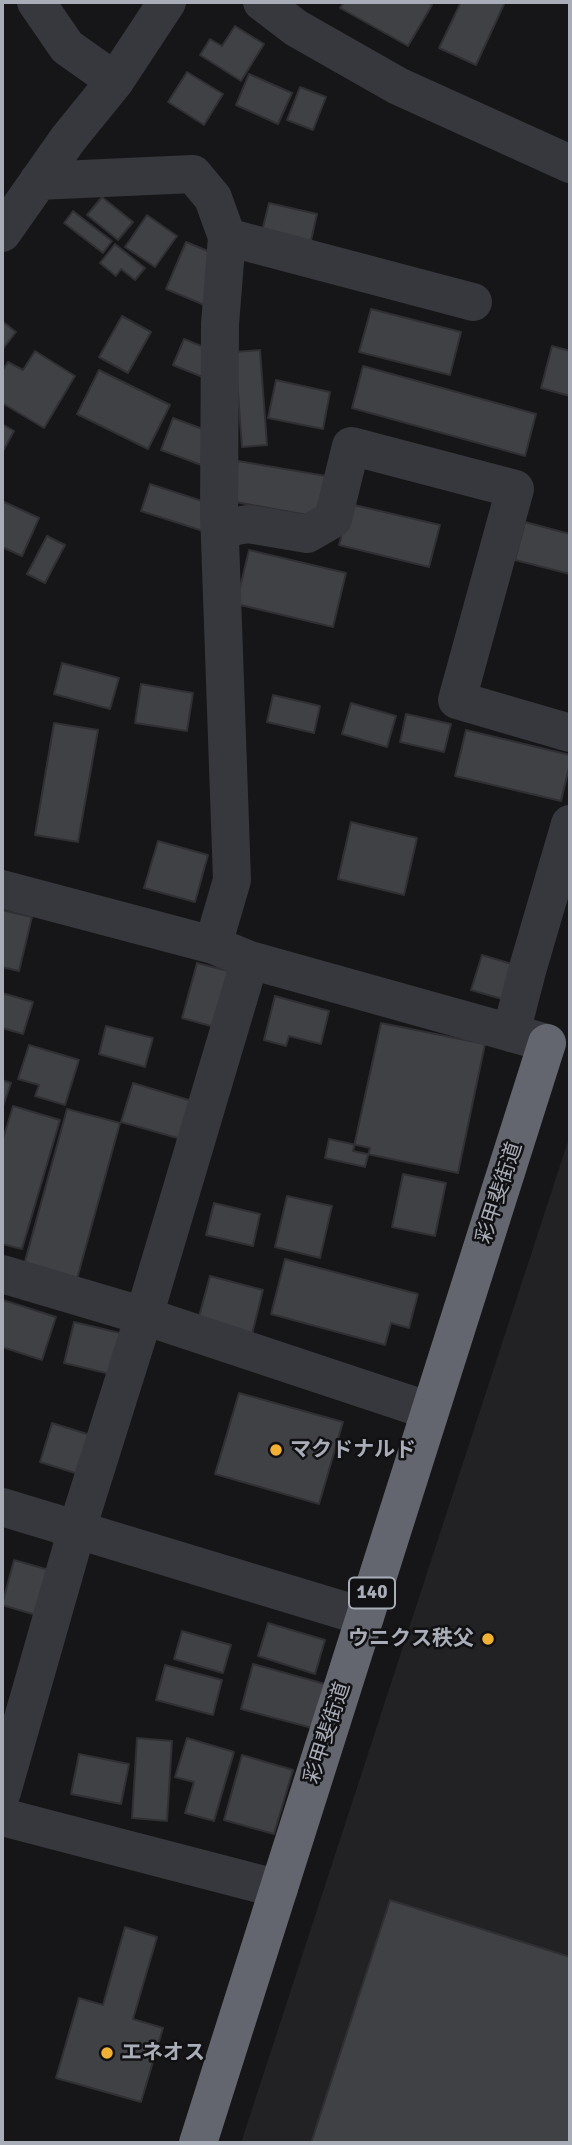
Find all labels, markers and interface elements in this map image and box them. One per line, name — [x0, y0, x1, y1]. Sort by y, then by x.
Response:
street label: 彩甲斐街道 — [472, 1139, 528, 1247]
place label: マクドナルド — [290, 1437, 416, 1463]
marker: マクドナルド — [268, 1442, 284, 1458]
road number: 140 — [349, 1578, 395, 1609]
place label: ウニクス秩父 — [348, 1626, 474, 1652]
marker: ウニクス秩父 — [480, 1631, 496, 1647]
street label: 彩甲斐街道 — [300, 1679, 356, 1787]
place label: エネオス — [121, 2040, 205, 2066]
marker: エネオス — [99, 2045, 115, 2061]

